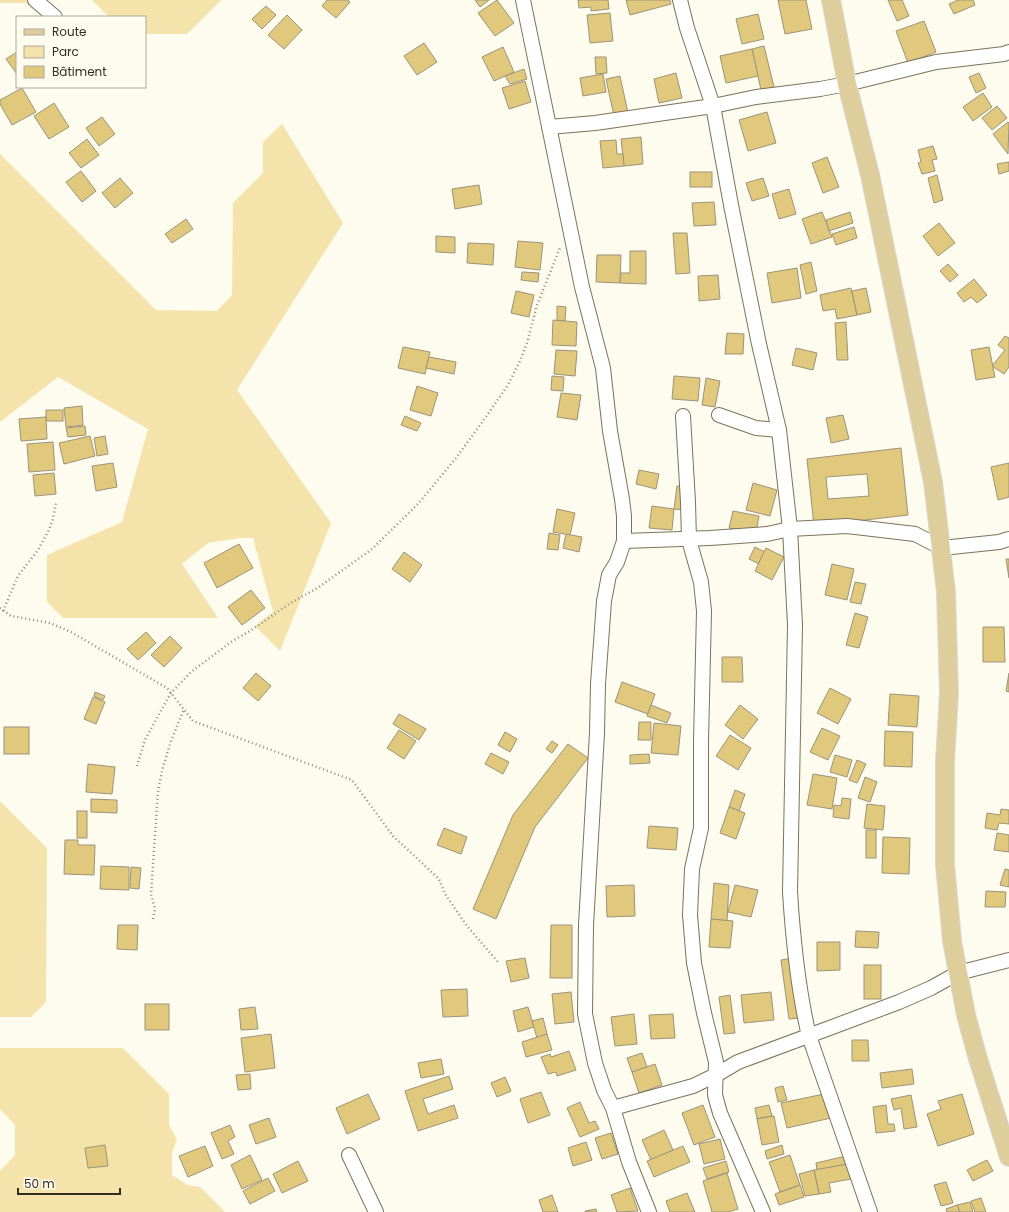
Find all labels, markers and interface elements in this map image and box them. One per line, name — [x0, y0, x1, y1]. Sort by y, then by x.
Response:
legend — [16, 16, 146, 88]
text: Route — [52, 23, 86, 40]
text: Parc — [52, 43, 79, 60]
text: Bâtiment — [52, 63, 107, 80]
scale bar — [18, 1170, 120, 1196]
text: 50 m — [24, 1175, 55, 1192]

